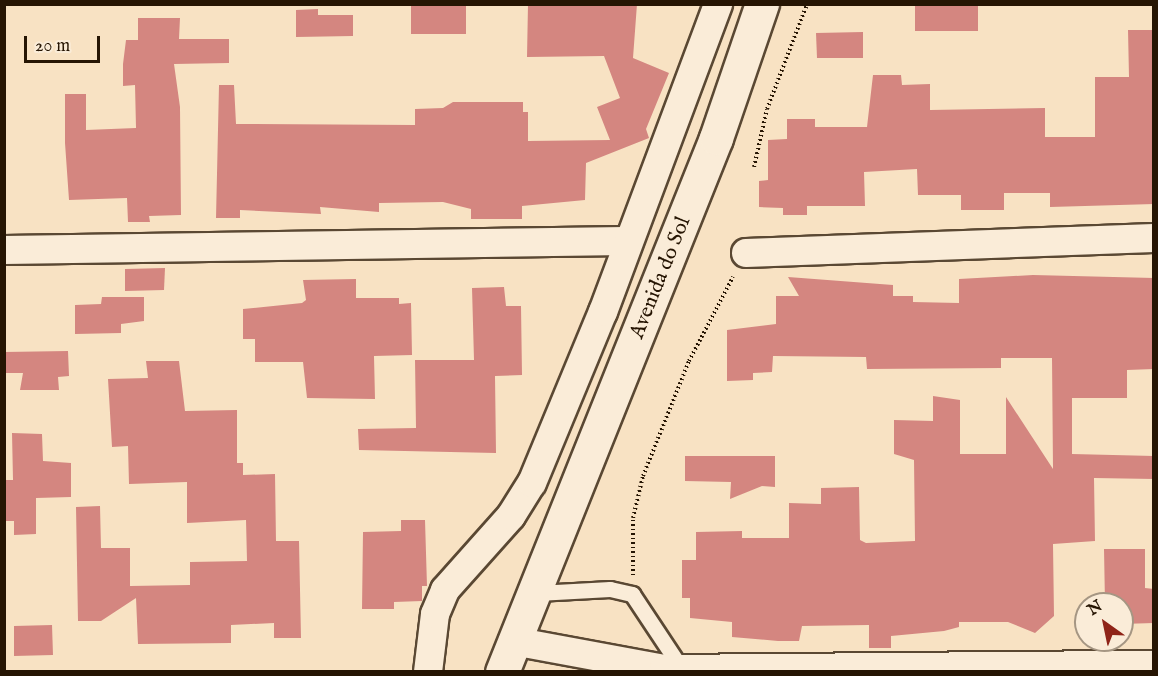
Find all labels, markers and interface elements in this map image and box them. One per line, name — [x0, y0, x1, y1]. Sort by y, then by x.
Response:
scale bar — [27, 24, 104, 62]
text: 20 m — [35, 35, 70, 58]
street label: Avenida do Sol — [625, 213, 697, 343]
north arrow — [1074, 592, 1134, 652]
text: N — [1084, 596, 1107, 621]

